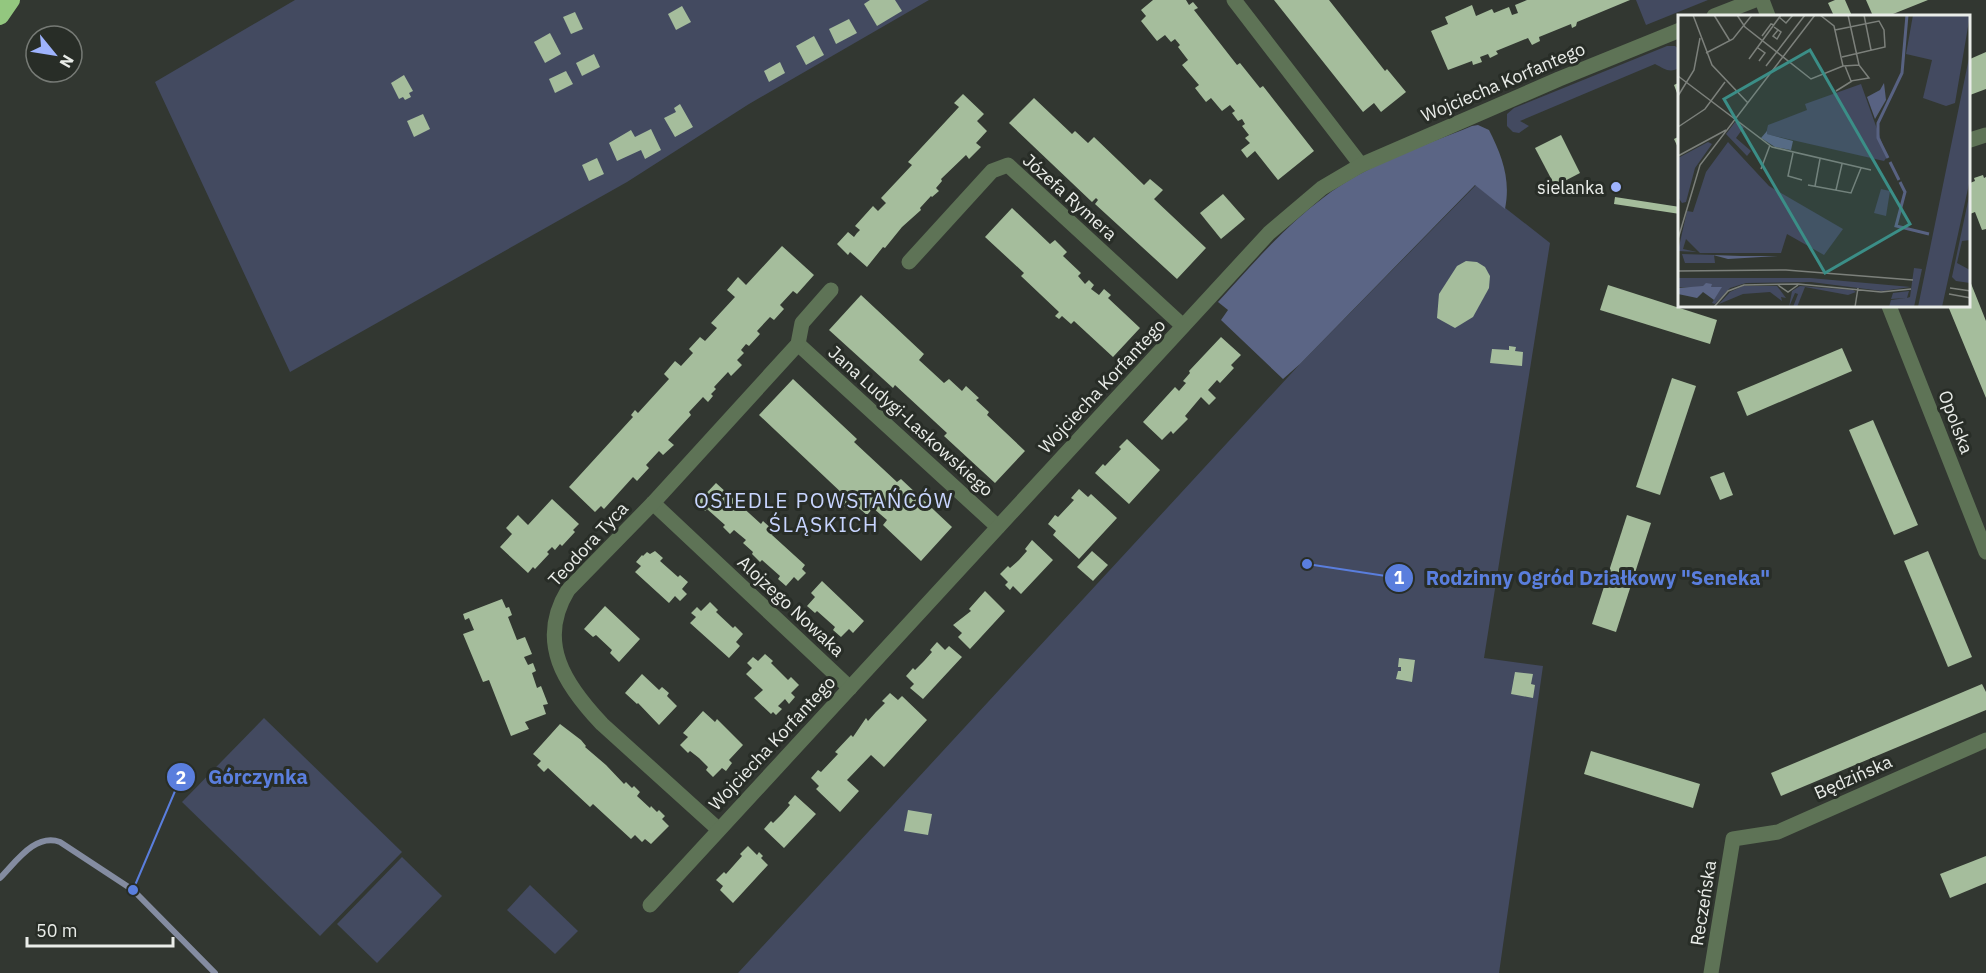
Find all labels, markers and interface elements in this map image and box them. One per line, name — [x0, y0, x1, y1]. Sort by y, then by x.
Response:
inset map — [1678, 15, 1971, 308]
north arrow — [24, 24, 84, 84]
street label: Wojciecha Korfantego — [1418, 37, 1588, 127]
text: N — [55, 51, 79, 72]
street label: Józefa Rymera — [1018, 149, 1122, 246]
place label: sielanka — [1537, 176, 1604, 199]
marker: sielanka — [1609, 180, 1623, 194]
street label: Wojciecha Korfantego — [1034, 314, 1170, 458]
street label: Jana Ludygi-Laskowskiego — [824, 341, 998, 501]
street label: Opolska — [1933, 387, 1979, 457]
district label: OSIEDLE POWSTAŃCÓW ŚLĄSKICH — [694, 486, 954, 538]
street label: Teodora Tyca — [543, 497, 633, 591]
street label: Alojzego Nowaka — [733, 551, 850, 662]
callout: Rodzinny Ogród Działkowy "Seneka" — [1384, 559, 1783, 597]
text: Rodzinny Ogród Działkowy "Seneka" — [1426, 564, 1770, 591]
text: 1 — [1394, 566, 1405, 589]
street label: Wojciecha Korfantego — [704, 671, 840, 815]
street label: Będzińska — [1810, 749, 1896, 804]
callout: Górczynka — [166, 758, 320, 796]
text: Górczynka — [208, 763, 308, 790]
text: 2 — [176, 766, 186, 789]
street label: Reczeńska — [1685, 858, 1721, 947]
scale bar — [27, 910, 172, 948]
text: 50 m — [36, 919, 78, 942]

